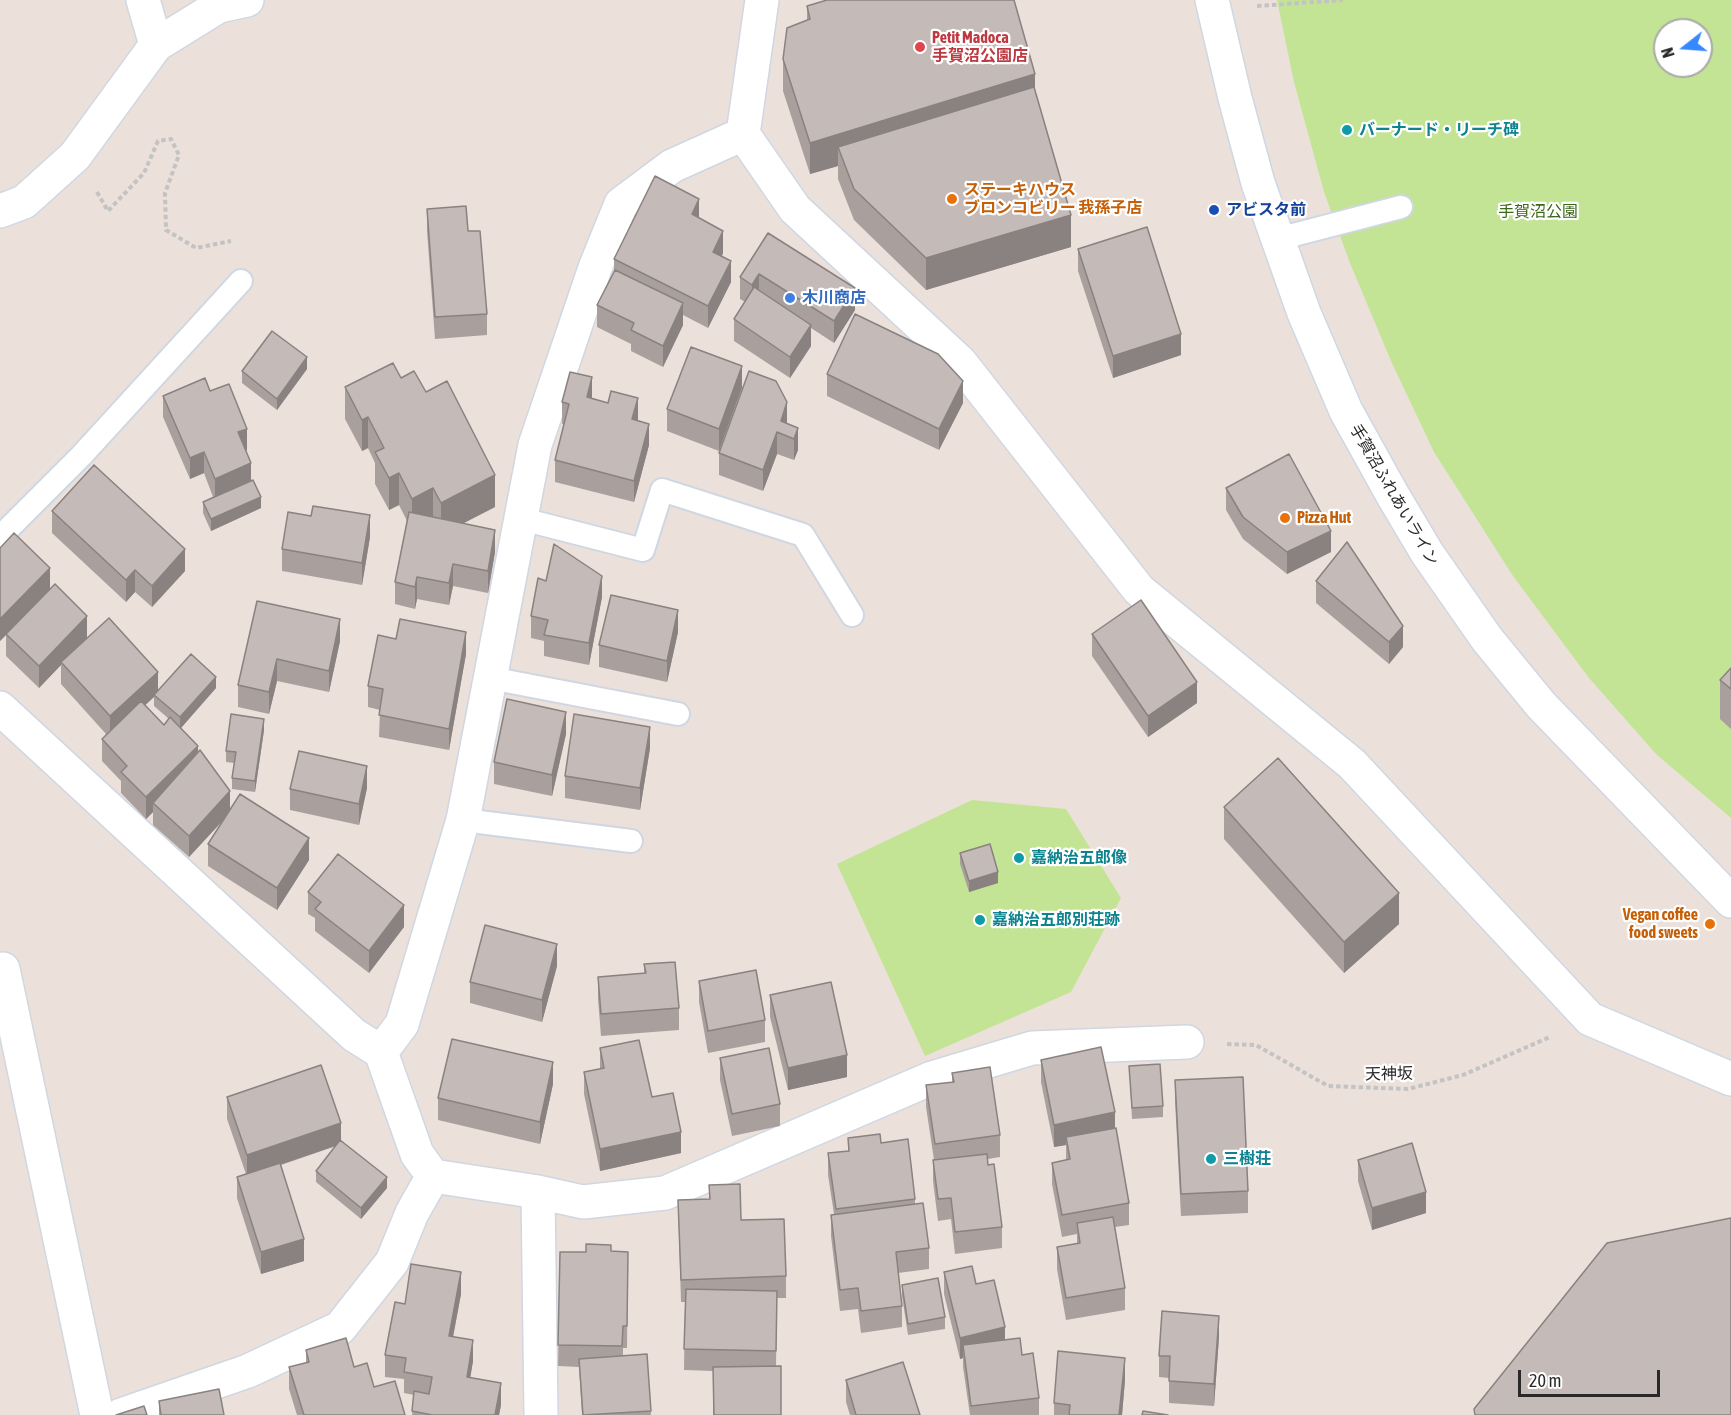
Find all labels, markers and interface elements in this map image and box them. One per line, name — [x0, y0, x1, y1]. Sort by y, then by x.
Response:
north arrow — [1653, 18, 1713, 78]
place label: Petit Madoca 手賀沼公園店 — [932, 28, 1028, 66]
marker: Petit Madoca 手賀沼公園店 — [913, 40, 927, 54]
text: N — [1658, 46, 1678, 60]
place label: バーナード・リーチ碑 — [1359, 120, 1519, 140]
marker: バーナード・リーチ碑 — [1340, 123, 1354, 137]
place label: ステーキハウス ブロンコビリー 我孫子店 — [964, 180, 1142, 218]
marker: ステーキハウス ブロンコビリー 我孫子店 — [945, 192, 959, 206]
place label: アビスタ前 — [1226, 200, 1306, 220]
park label: 手賀沼公園 — [1498, 202, 1578, 222]
marker: アビスタ前 — [1207, 203, 1221, 217]
place label: 木川商店 — [802, 288, 866, 308]
marker: 木川商店 — [783, 291, 797, 305]
street label: 手賀沼ふれあいライン — [1346, 421, 1442, 569]
place label: Pizza Hut — [1297, 508, 1351, 528]
marker: Pizza Hut — [1278, 511, 1292, 525]
place label: 嘉納治五郎像 — [1031, 848, 1127, 868]
marker: 嘉納治五郎像 — [1012, 851, 1026, 865]
place label: Vegan coffee food sweets — [1623, 905, 1698, 943]
place label: 嘉納治五郎別荘跡 — [992, 910, 1120, 930]
marker: 嘉納治五郎別荘跡 — [973, 913, 987, 927]
marker: Vegan coffee food sweets — [1703, 917, 1717, 931]
street label: 天神坂 — [1365, 1064, 1413, 1084]
place label: 三樹荘 — [1223, 1149, 1271, 1169]
marker: 三樹荘 — [1204, 1152, 1218, 1166]
scale bar — [1521, 1358, 1664, 1396]
text: 20 m — [1529, 1370, 1561, 1391]

